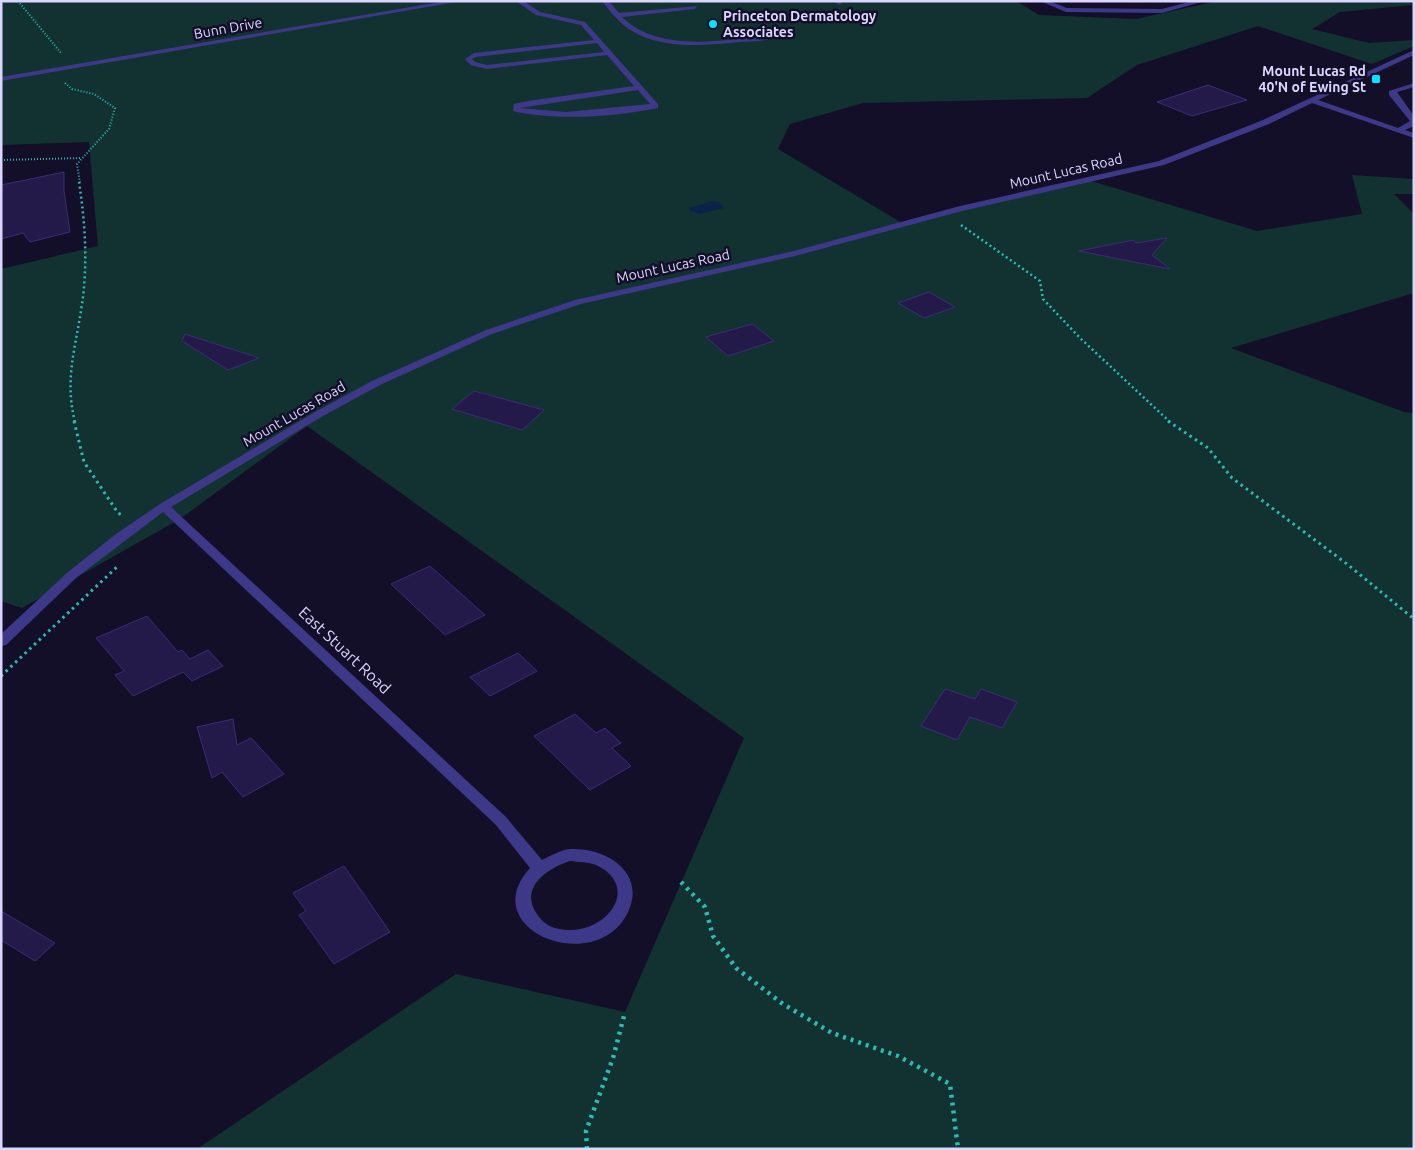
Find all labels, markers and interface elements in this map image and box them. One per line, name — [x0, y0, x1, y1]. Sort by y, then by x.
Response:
place label: Princeton Dermatology Associates — [723, 8, 877, 40]
street label: Bunn Drive — [193, 14, 263, 42]
marker: Princeton Dermatology Associates — [707, 18, 719, 30]
place label: Mount Lucas Rd 40'N of Ewing St — [1259, 63, 1366, 95]
marker: Mount Lucas Rd 40'N of Ewing St — [1370, 73, 1382, 85]
street label: Mount Lucas Road — [1008, 150, 1124, 192]
street label: Mount Lucas Road — [615, 246, 731, 286]
street label: Mount Lucas Road — [240, 378, 348, 450]
street label: East Stuart Road — [295, 603, 395, 697]

